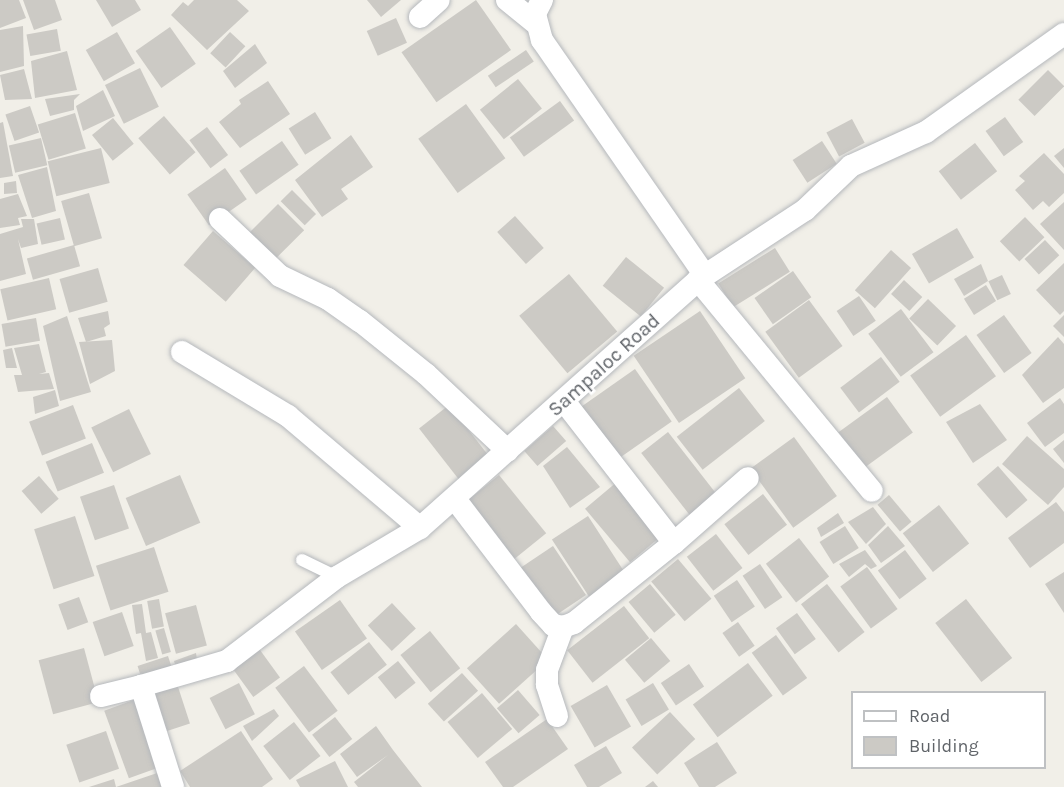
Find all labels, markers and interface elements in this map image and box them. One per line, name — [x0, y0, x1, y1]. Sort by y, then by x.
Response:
street label: Sampaloc Road — [543, 309, 665, 421]
legend — [851, 691, 1046, 769]
text: Road — [909, 705, 950, 727]
text: Building — [909, 735, 979, 757]

